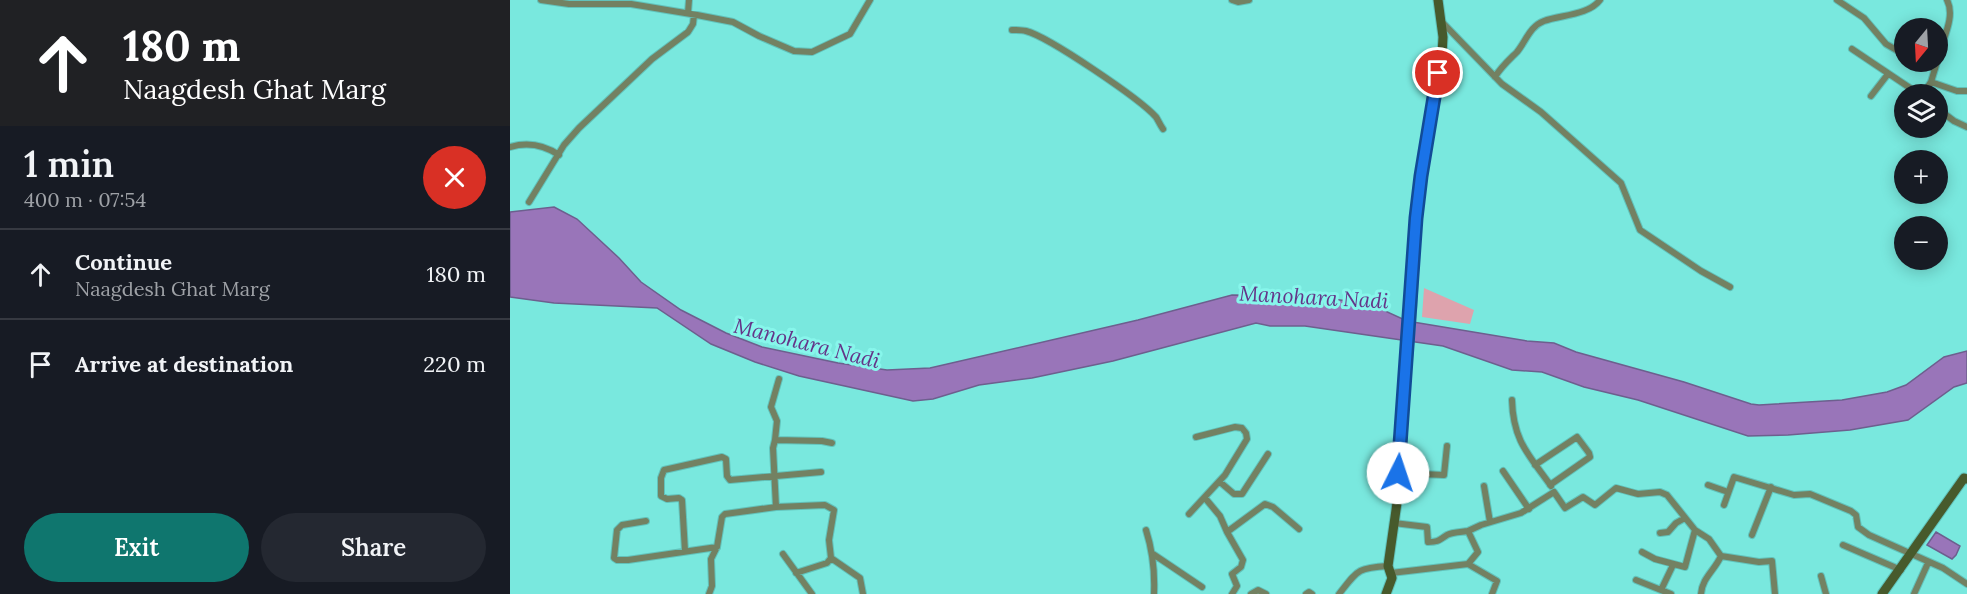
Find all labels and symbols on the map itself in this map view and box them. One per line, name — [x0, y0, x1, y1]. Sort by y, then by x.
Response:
north arrow — [1894, 18, 1948, 72]
pin — [1412, 47, 1463, 98]
water label: Manohara Nadi — [1238, 280, 1390, 314]
water label: Manohara Nadi — [731, 312, 883, 374]
position arrow — [1366, 441, 1430, 505]

